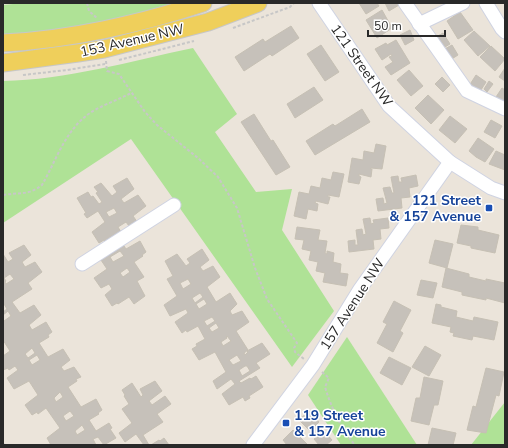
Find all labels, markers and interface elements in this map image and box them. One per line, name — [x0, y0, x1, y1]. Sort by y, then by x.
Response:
scale bar — [368, 12, 445, 38]
text: 50 m — [374, 18, 402, 34]
street label: 153 Avenue NW — [78, 19, 186, 62]
street label: 121 Street NW — [326, 20, 397, 111]
place label: 121 Street & 157 Avenue — [389, 191, 482, 226]
marker: 121 Street & 157 Avenue — [484, 203, 494, 213]
street label: 157 Avenue NW — [316, 254, 390, 354]
place label: 119 Street & 157 Avenue — [294, 406, 386, 441]
marker: 119 Street & 157 Avenue — [281, 418, 291, 428]

